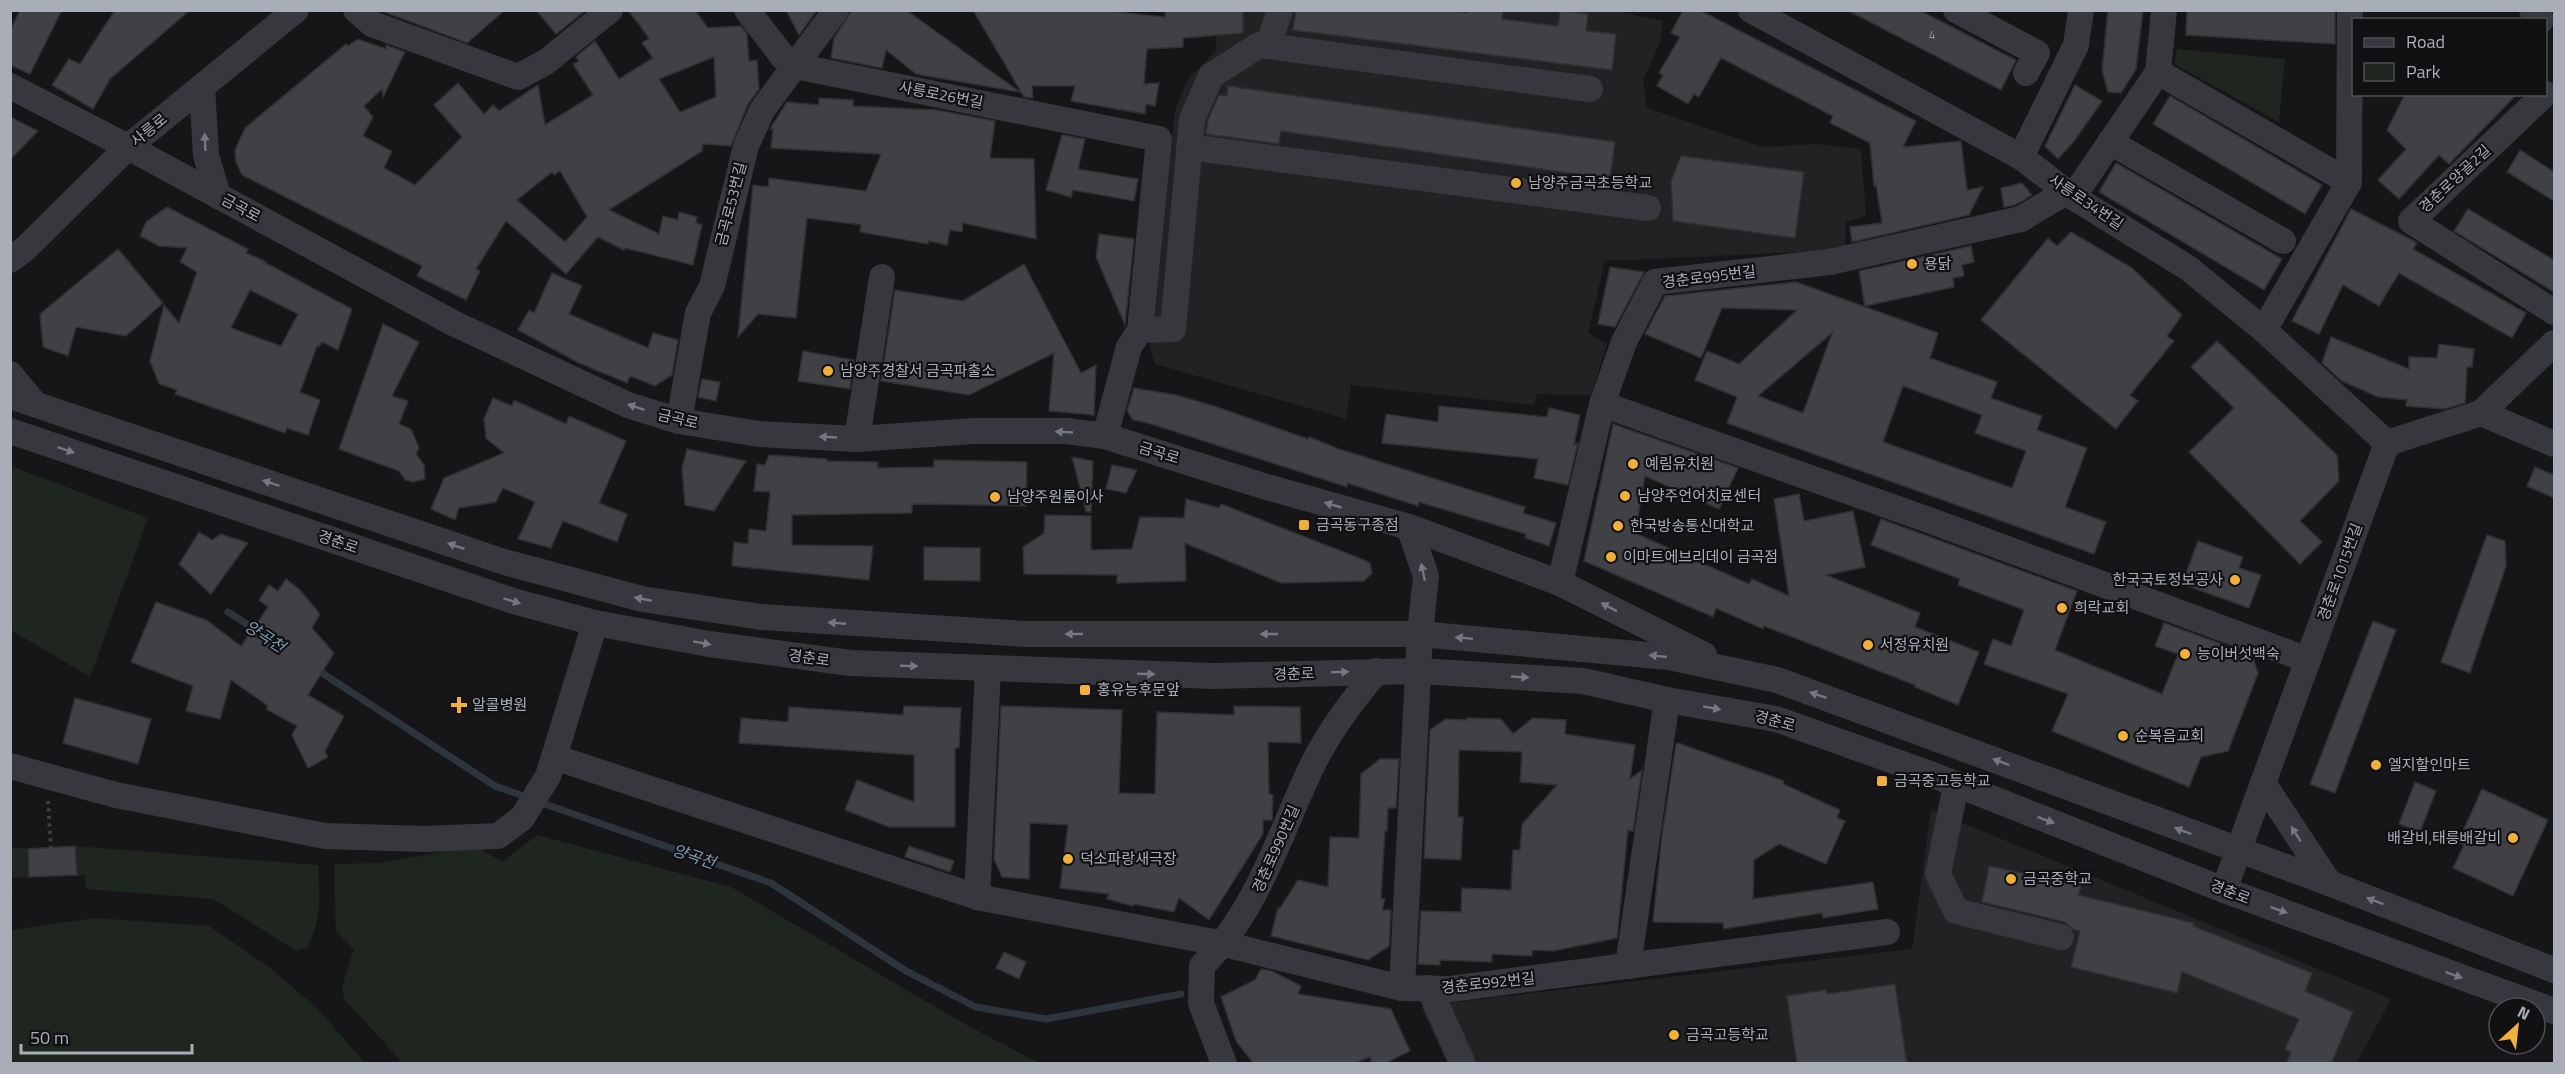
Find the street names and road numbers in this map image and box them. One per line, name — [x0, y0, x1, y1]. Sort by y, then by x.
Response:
street label: 사릉로26번길 — [897, 75, 985, 114]
street label: 사릉로 — [125, 108, 172, 152]
street label: 경춘로양골2길 — [2413, 139, 2496, 218]
street label: 금곡로53번길 — [709, 159, 752, 248]
street label: 사릉로34번길 — [2044, 168, 2128, 235]
street label: 금곡로 — [218, 188, 265, 227]
street label: 경춘로995번길 — [1661, 259, 1757, 294]
street label: 금곡로 — [655, 403, 701, 434]
street label: 금곡로 — [1136, 435, 1182, 470]
street label: 경춘로1015번길 — [2311, 520, 2368, 624]
street label: 경춘로 — [315, 524, 361, 559]
street label: 경춘로 — [787, 643, 831, 672]
street label: 경춘로 — [1273, 661, 1315, 686]
street label: 경춘로 — [1752, 704, 1798, 737]
street label: 경춘로990번길 — [1246, 801, 1305, 897]
street label: 경춘로 — [2207, 873, 2254, 910]
street label: 경춘로992번길 — [1440, 966, 1536, 999]

